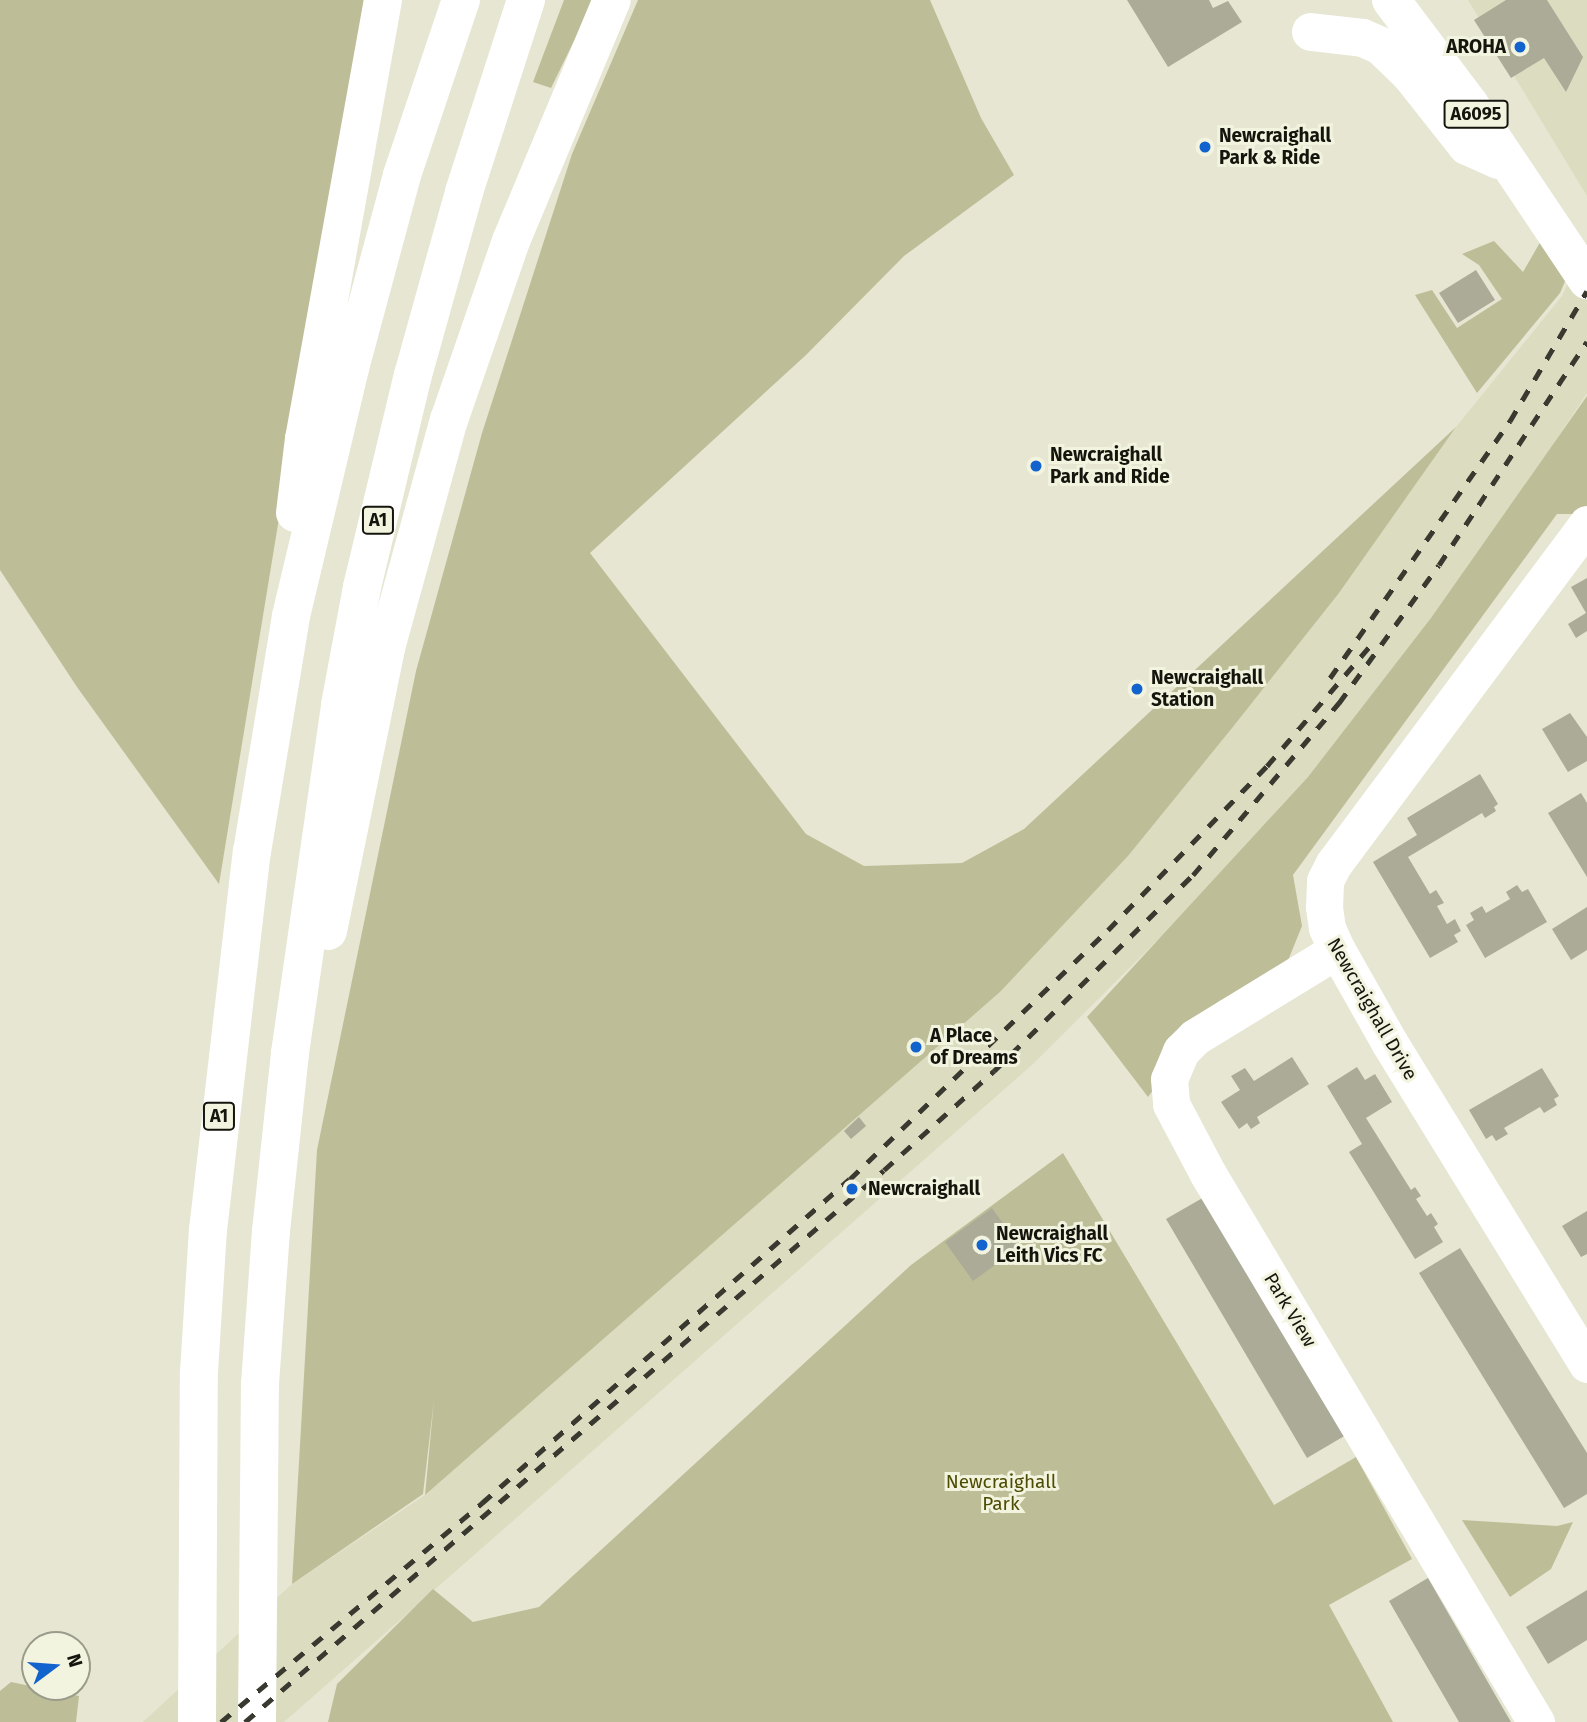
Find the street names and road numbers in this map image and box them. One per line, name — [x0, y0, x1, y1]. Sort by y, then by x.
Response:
road number: A6095 — [1443, 100, 1509, 128]
road number: A1 — [360, 506, 396, 534]
street label: Newcraighall Drive — [1322, 934, 1422, 1084]
road number: A1 — [202, 1101, 236, 1130]
street label: Park View — [1259, 1269, 1321, 1351]

